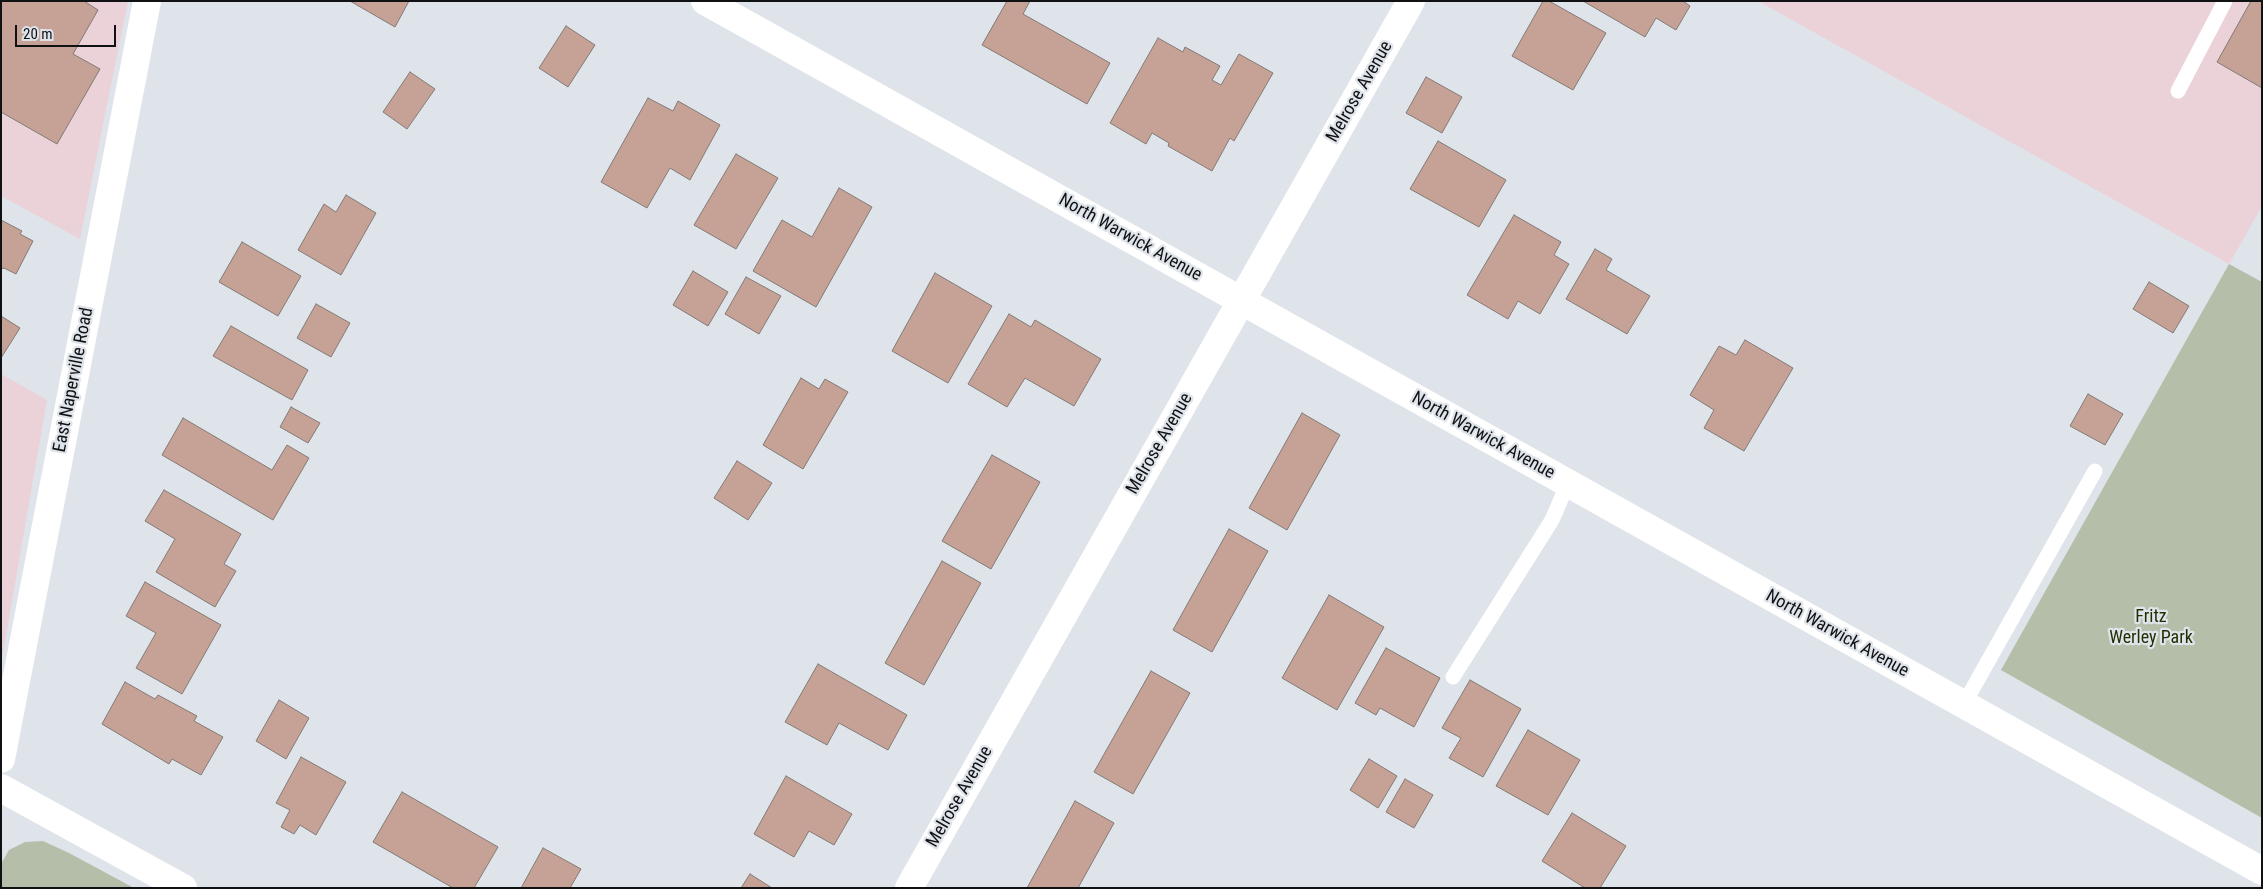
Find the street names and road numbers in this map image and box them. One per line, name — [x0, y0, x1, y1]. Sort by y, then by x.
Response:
street label: Melrose Avenue — [1322, 38, 1398, 146]
street label: North Warwick Avenue — [1055, 190, 1205, 286]
street label: East Naperville Road — [49, 306, 99, 454]
street label: North Warwick Avenue — [1408, 388, 1558, 484]
street label: Melrose Avenue — [1122, 390, 1198, 498]
street label: North Warwick Avenue — [1762, 586, 1912, 682]
street label: Melrose Avenue — [922, 743, 998, 851]

